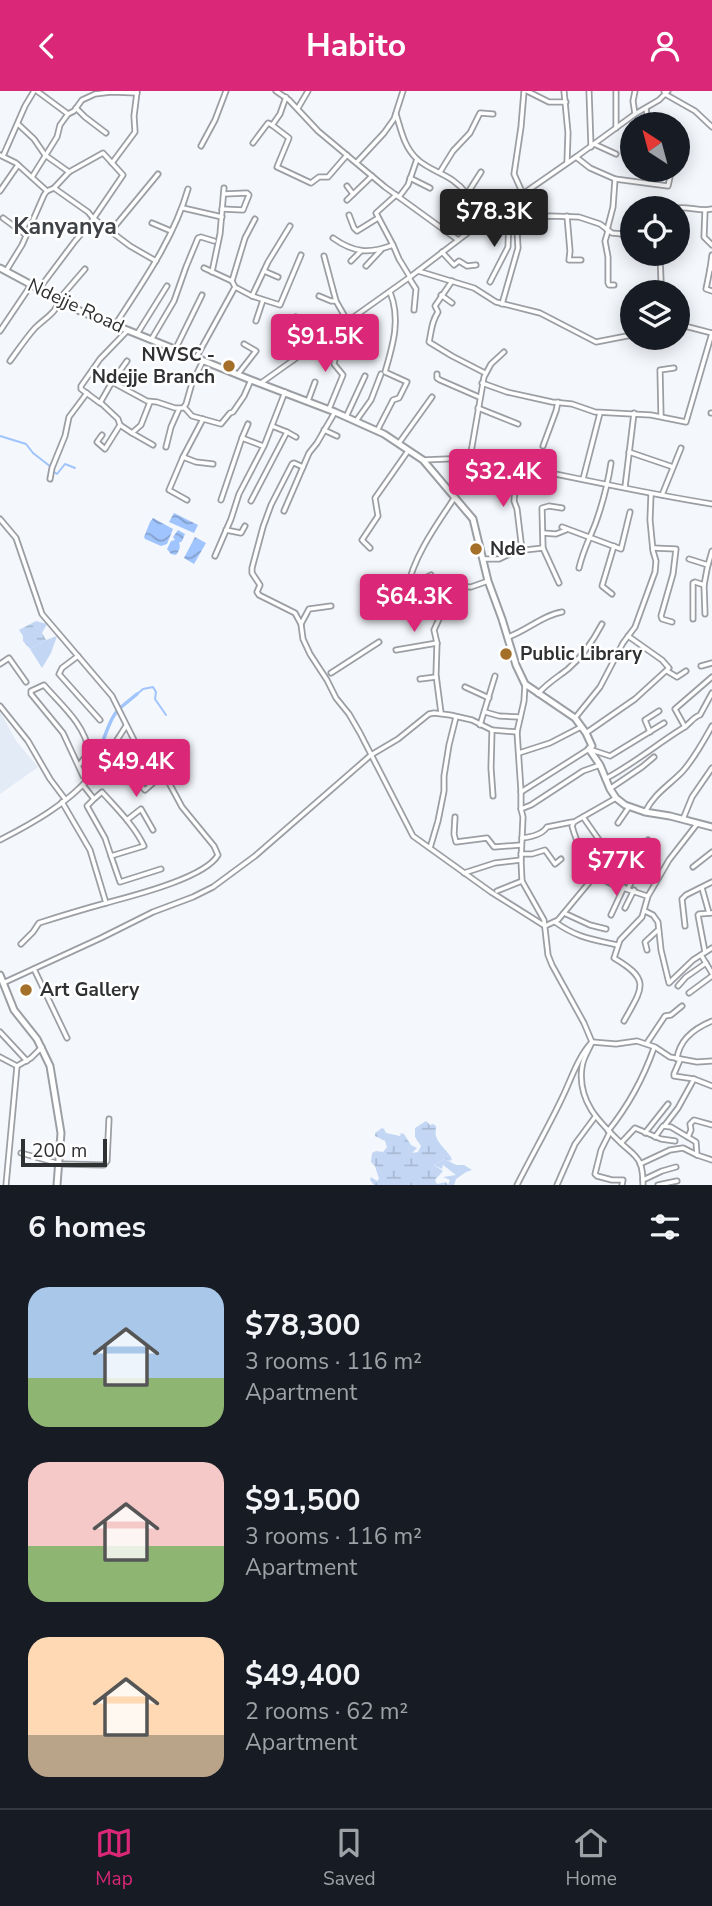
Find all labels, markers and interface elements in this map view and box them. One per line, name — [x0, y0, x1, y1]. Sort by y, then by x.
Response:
text: Habito — [306, 24, 406, 67]
icon: back — [28, 27, 66, 65]
icon: person — [646, 27, 684, 65]
north arrow — [620, 112, 690, 182]
map controls — [620, 112, 690, 350]
pin: $78.3K — [437, 190, 551, 249]
text: $78.3K — [456, 196, 532, 227]
button: locate — [620, 196, 690, 266]
district label: Kanyanya — [13, 211, 117, 242]
street label: Ndejje Road — [24, 272, 128, 340]
button: layers — [620, 280, 690, 350]
pin: $91.5K — [268, 315, 382, 374]
text: $91.5K — [287, 321, 363, 352]
place label: NWSC - Ndejje Branch — [92, 342, 215, 390]
marker: NWSC - Ndejje Branch — [221, 358, 237, 374]
pin: $32.4K — [446, 449, 560, 509]
text: $32.4K — [465, 456, 541, 487]
place label: Nde — [490, 536, 526, 562]
marker: Nde — [468, 541, 484, 557]
pin: $64.3K — [357, 575, 471, 634]
text: $64.3K — [376, 581, 452, 612]
place label: Public Library — [520, 641, 643, 667]
marker: Public Library — [498, 646, 514, 662]
pin: $49.4K — [79, 739, 193, 799]
text: $49.4K — [98, 746, 174, 777]
pin: $77K — [575, 839, 657, 898]
text: $77K — [588, 845, 644, 876]
place label: Art Gallery — [40, 977, 140, 1003]
marker: Art Gallery — [18, 982, 34, 998]
scale bar — [21, 1136, 107, 1168]
text: 200 m — [32, 1138, 87, 1164]
text: 6 homes — [28, 1207, 146, 1248]
icon: filters — [646, 1208, 684, 1246]
text: $78,300 — [245, 1305, 360, 1346]
icon: home — [84, 1315, 168, 1399]
text: 3 rooms · 116 m² — [245, 1346, 422, 1377]
text: Apartment — [245, 1377, 357, 1408]
text: $91,500 — [245, 1480, 360, 1521]
icon: home — [84, 1490, 168, 1574]
text: 3 rooms · 116 m² — [245, 1521, 422, 1552]
text: Apartment — [245, 1552, 357, 1583]
text: $49,400 — [245, 1655, 360, 1696]
icon: home — [84, 1665, 168, 1749]
text: 2 rooms · 62 m² — [245, 1696, 408, 1727]
text: Apartment — [245, 1727, 357, 1758]
tab: Map — [95, 1824, 133, 1892]
tab: Saved — [323, 1824, 376, 1892]
tab: Home — [566, 1824, 617, 1892]

